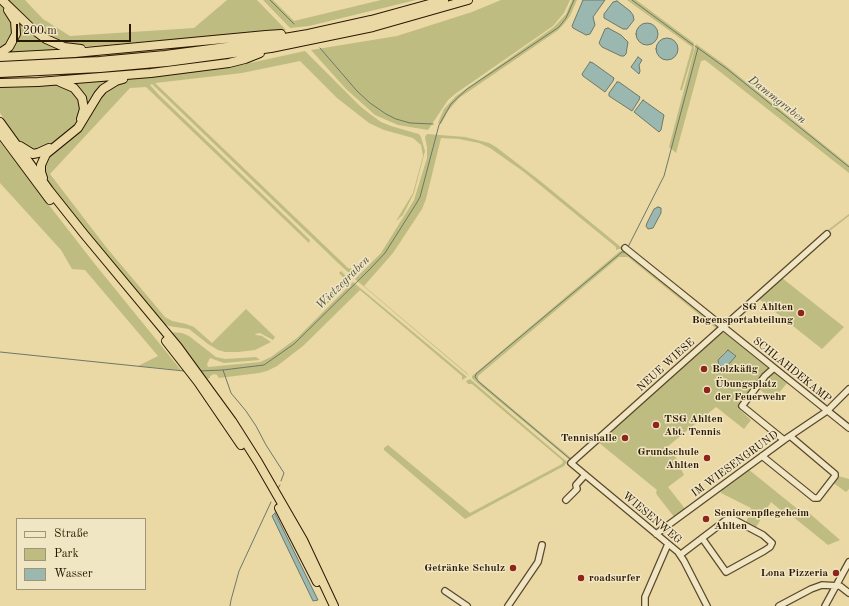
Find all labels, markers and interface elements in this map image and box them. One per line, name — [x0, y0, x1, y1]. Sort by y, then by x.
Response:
scale bar — [18, 16, 133, 42]
text: 200 m — [23, 25, 57, 37]
water label: Dammgraben — [745, 73, 809, 127]
water label: Wietzegraben — [313, 253, 373, 313]
place label: SG Ahlten Bogensportabteilung — [692, 300, 793, 326]
marker: SG Ahlten Bogensportabteilung — [796, 308, 806, 318]
street label: SCHLAHDEKAMP — [750, 334, 834, 406]
street label: NEUE WIESE — [634, 336, 698, 394]
place label: Bolzkäfig — [712, 362, 758, 376]
marker: Bolzkäfig — [699, 364, 709, 374]
place label: Übungsplatz der Feuerwehr — [715, 377, 786, 403]
marker: Übungsplatz der Feuerwehr — [702, 385, 712, 395]
place label: TSG Ahlten Abt. Tennis — [664, 412, 723, 438]
marker: TSG Ahlten Abt. Tennis — [651, 420, 661, 430]
street label: IM WIESENGRUND — [689, 428, 781, 500]
place label: Tennishalle — [561, 431, 617, 445]
marker: Tennishalle — [620, 433, 630, 443]
place label: Grundschule Ahlten — [638, 445, 699, 471]
marker: Grundschule Ahlten — [702, 453, 712, 463]
street label: WIESENWEG — [619, 489, 685, 547]
place label: Seniorenpflegeheim Ahlten — [714, 506, 809, 532]
marker: Seniorenpflegeheim Ahlten — [701, 514, 711, 524]
legend — [16, 518, 146, 590]
text: Straße — [54, 528, 88, 540]
text: Park — [54, 548, 79, 560]
place label: Getränke Schulz — [424, 561, 505, 575]
marker: Getränke Schulz — [508, 563, 518, 573]
place label: Lona Pizzeria — [760, 566, 828, 580]
text: Wasser — [54, 568, 93, 580]
marker: Lona Pizzeria — [831, 568, 841, 578]
place label: roadsurfer — [589, 571, 640, 585]
marker: roadsurfer — [576, 573, 586, 583]

